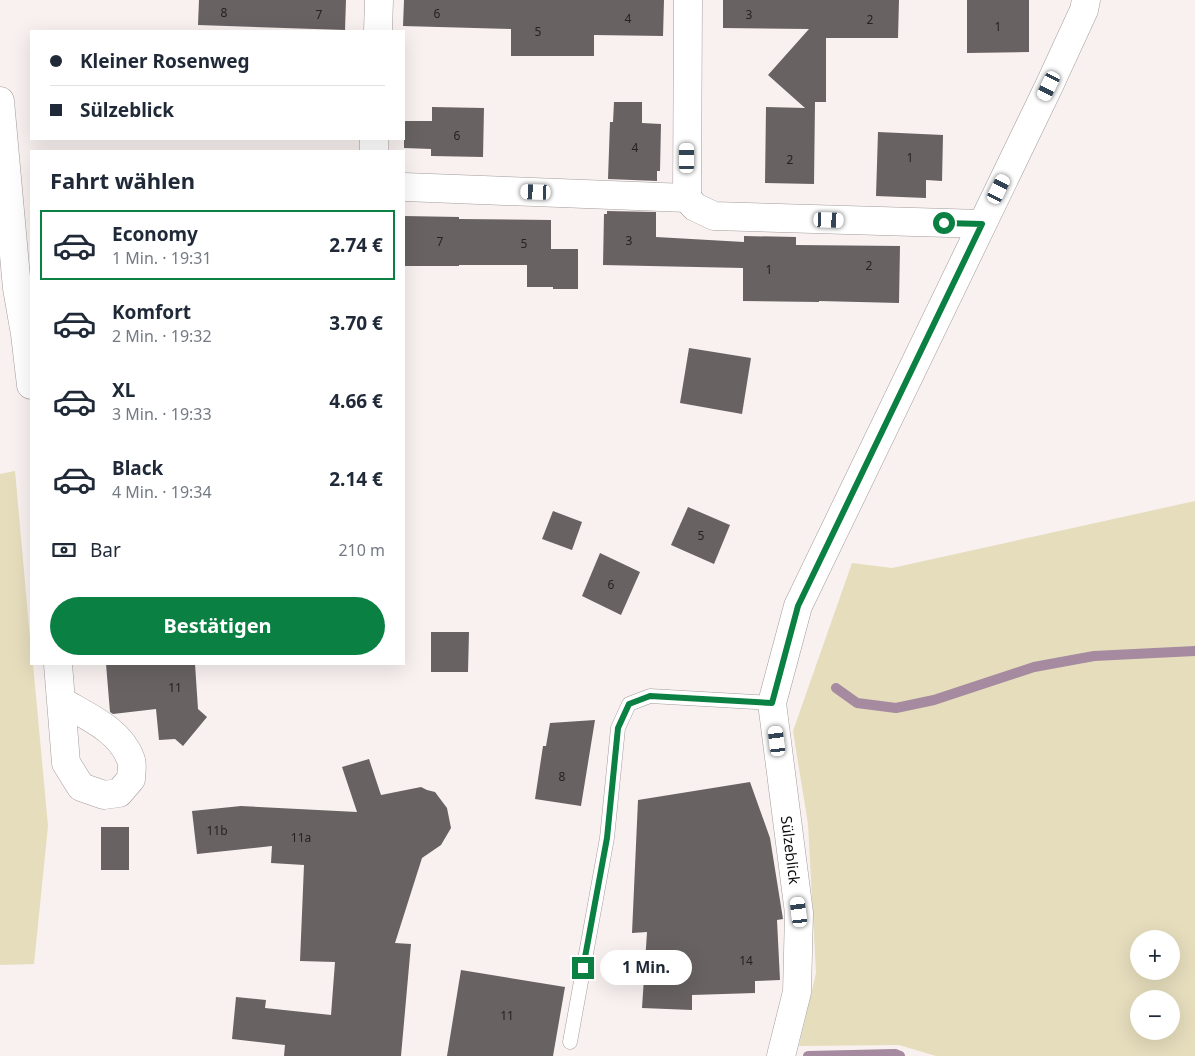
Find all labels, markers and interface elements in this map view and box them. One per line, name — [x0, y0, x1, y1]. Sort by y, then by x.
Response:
house number: 8 — [221, 4, 228, 21]
house number: 6 — [434, 5, 441, 22]
house number: 7 — [316, 6, 323, 23]
house number: 3 — [746, 6, 753, 23]
house number: 4 — [625, 10, 632, 27]
house number: 2 — [867, 11, 874, 28]
house number: 1 — [995, 18, 1001, 35]
house number: 5 — [535, 23, 542, 40]
text: Kleiner Rosenweg — [80, 48, 250, 74]
car — [1035, 69, 1062, 103]
text: Sülzeblick — [80, 97, 174, 123]
house number: 6 — [454, 127, 461, 144]
house number: 4 — [632, 139, 639, 156]
car — [679, 143, 694, 173]
house number: 1 — [907, 149, 913, 166]
house number: 2 — [787, 151, 794, 168]
text: Fahrt wählen — [50, 165, 195, 195]
car — [985, 172, 1012, 206]
car — [520, 184, 551, 200]
car — [813, 212, 844, 228]
route start — [933, 212, 955, 234]
text: Economy — [112, 221, 198, 247]
icon: car — [52, 223, 97, 268]
text: 2.74 € — [329, 232, 383, 258]
house number: 3 — [626, 232, 633, 249]
house number: 7 — [437, 233, 444, 250]
house number: 5 — [521, 235, 528, 252]
text: 1 Min. · 19:31 — [112, 247, 212, 269]
house number: 2 — [866, 257, 873, 274]
house number: 1 — [766, 261, 772, 278]
text: Komfort — [112, 299, 191, 325]
icon: car — [52, 301, 97, 346]
text: 3.70 € — [329, 310, 383, 336]
text: 2 Min. · 19:32 — [112, 325, 212, 347]
text: XL — [112, 377, 135, 403]
icon: car — [52, 379, 97, 424]
text: 4.66 € — [329, 388, 383, 414]
text: 3 Min. · 19:33 — [112, 403, 212, 425]
text: Black — [112, 455, 163, 481]
icon: car — [52, 457, 97, 502]
text: 2.14 € — [329, 466, 383, 492]
text: 4 Min. · 19:34 — [112, 481, 212, 503]
house number: 5 — [698, 527, 705, 544]
icon: cash — [50, 536, 78, 564]
text: Bar — [90, 537, 121, 563]
text: 210 m — [338, 539, 385, 561]
house number: 6 — [608, 576, 615, 593]
button: Bestätigen — [50, 597, 385, 655]
house number: 11 — [168, 679, 182, 696]
car — [767, 725, 786, 757]
house number: 8 — [559, 768, 566, 785]
street label: Sülzeblick — [777, 815, 805, 885]
house number: 11b — [206, 822, 228, 839]
house number: 11a — [291, 829, 311, 846]
car — [789, 896, 808, 928]
map controls — [1130, 930, 1180, 1040]
button: + — [1130, 930, 1180, 980]
callout: 1 Min. — [600, 950, 693, 986]
house number: 14 — [739, 952, 753, 969]
text: 1 Min. — [622, 956, 670, 978]
route end — [572, 957, 594, 979]
button: − — [1130, 990, 1180, 1040]
house number: 11 — [500, 1007, 514, 1024]

